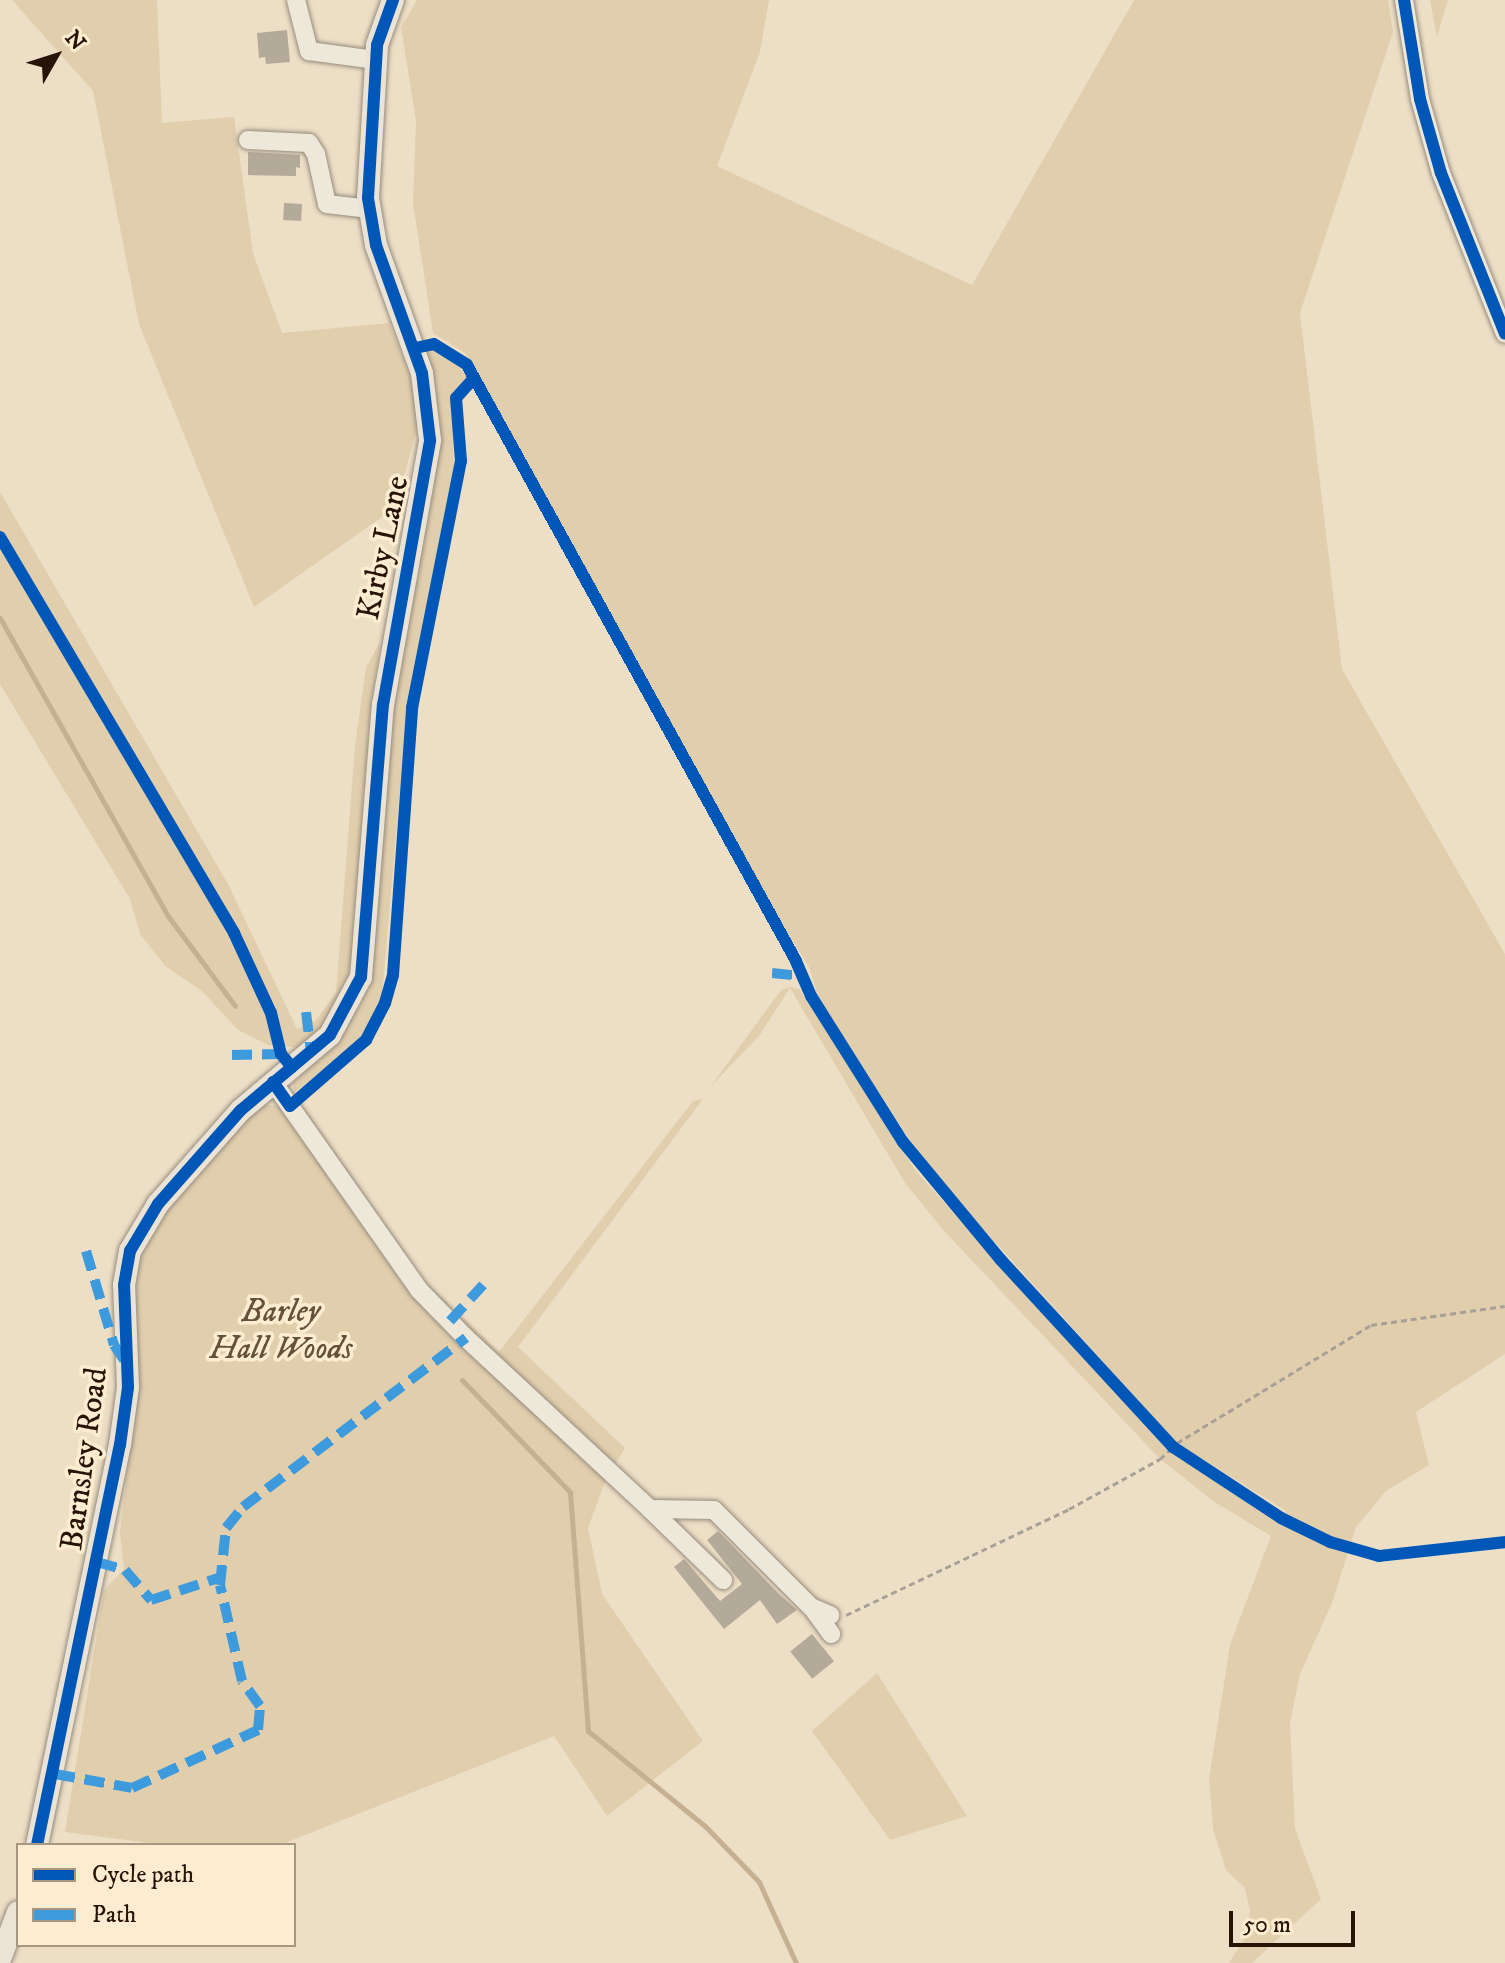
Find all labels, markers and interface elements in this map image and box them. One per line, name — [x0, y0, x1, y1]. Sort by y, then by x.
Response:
north arrow — [16, 16, 96, 96]
text: N — [59, 25, 91, 56]
street label: Kirby Lane — [350, 473, 418, 623]
park label: Barley Hall Woods — [210, 1294, 352, 1369]
street label: Barnsley Road — [53, 1365, 117, 1553]
legend — [16, 1843, 296, 1947]
text: Cycle path — [92, 1860, 194, 1890]
scale bar — [1233, 1895, 1359, 1945]
text: Path — [92, 1900, 136, 1930]
text: 50 m — [1243, 1910, 1291, 1940]

